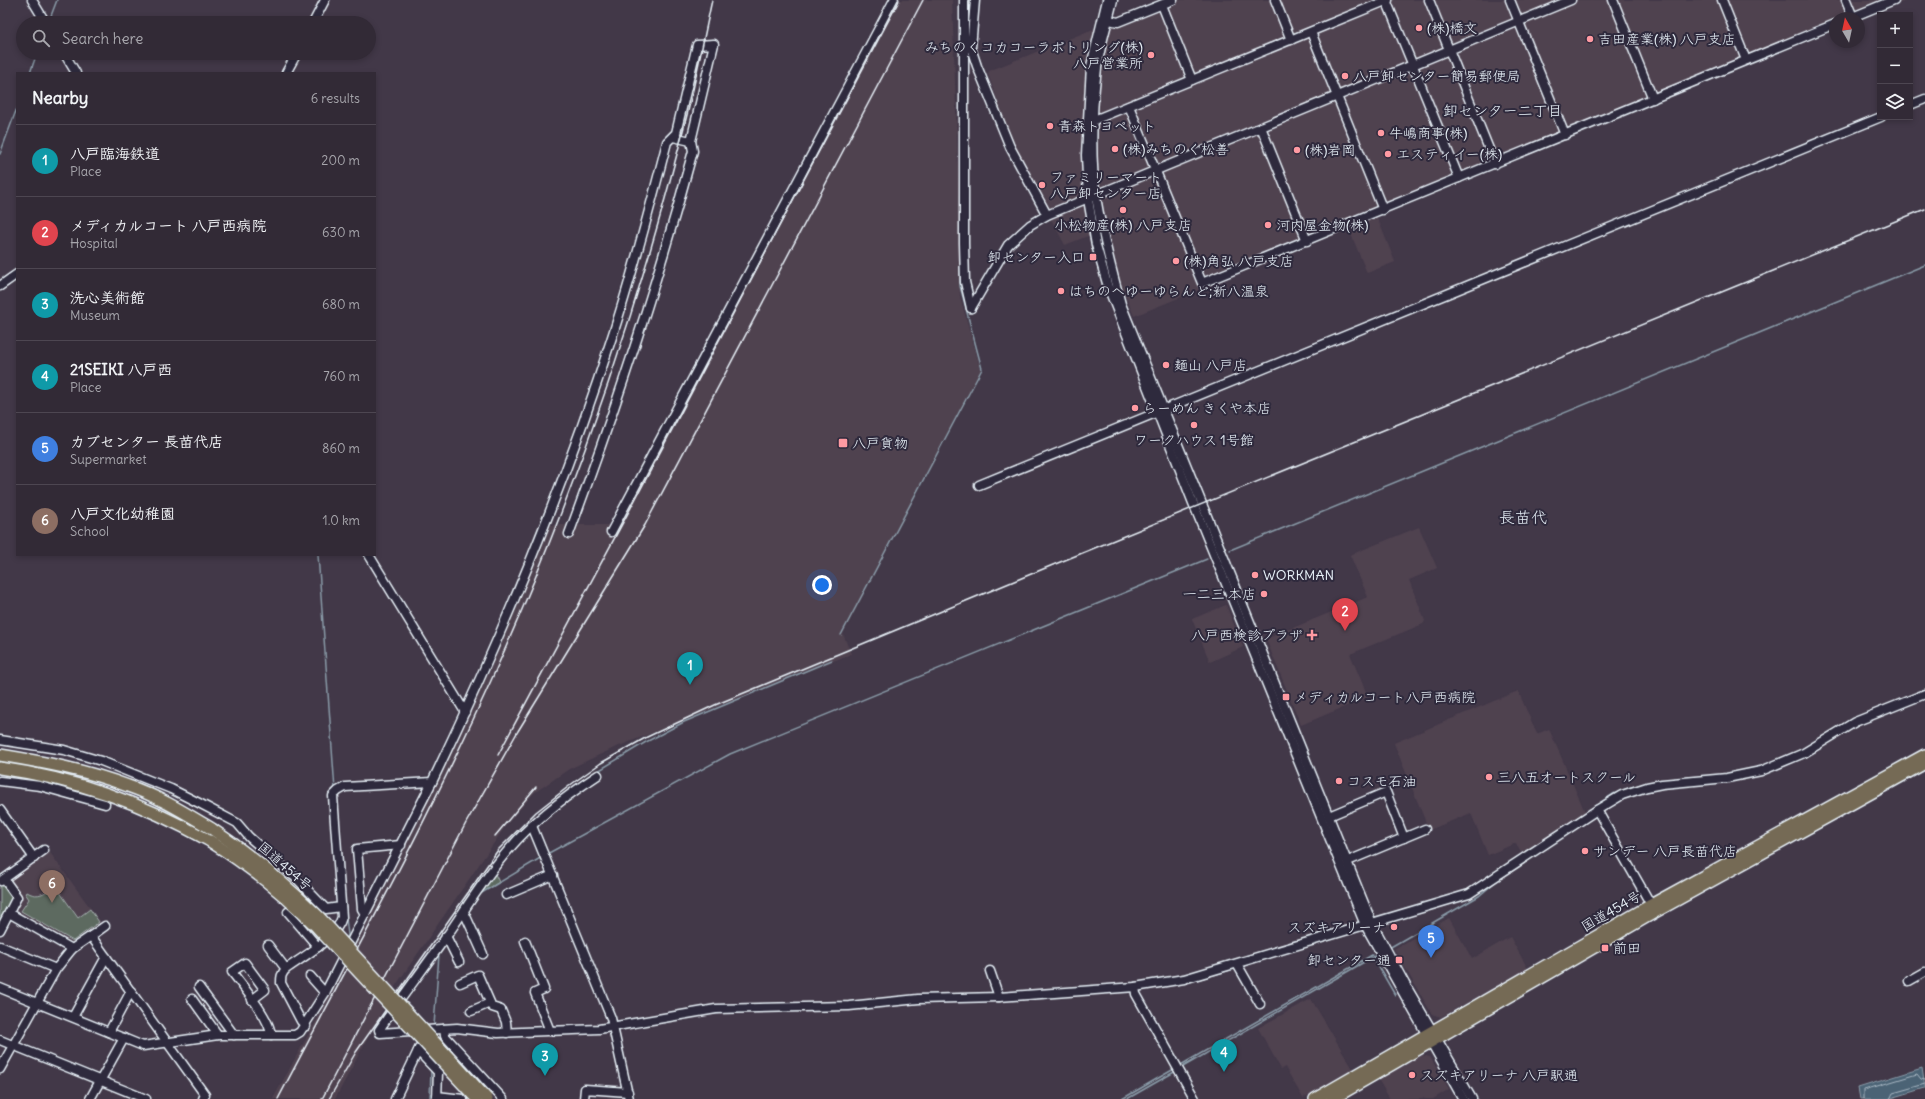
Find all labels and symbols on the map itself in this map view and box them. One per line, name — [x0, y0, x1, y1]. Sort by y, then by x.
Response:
north arrow — [1829, 12, 1865, 48]
place label: (株)橋文 — [1427, 19, 1477, 37]
marker: (株)橋文 — [1414, 23, 1424, 33]
place label: 吉田産業(株) 八戸支店 — [1598, 30, 1736, 48]
marker: 吉田産業(株) 八戸支店 — [1585, 34, 1595, 44]
place label: みちのくコカコーラボトリング(株) 八戸営業所 — [925, 38, 1143, 72]
marker: みちのくコカコーラボトリング(株) 八戸営業所 — [1146, 50, 1156, 60]
place label: 八戸卸センター簡易郵便局 — [1353, 67, 1520, 85]
marker: 八戸卸センター簡易郵便局 — [1340, 71, 1350, 81]
district label: 卸センター二丁目 — [1443, 101, 1563, 120]
place label: 青森トヨペット — [1058, 117, 1156, 135]
marker: 青森トヨペット — [1045, 121, 1055, 131]
place label: 牛嶋商事(株) — [1389, 124, 1467, 142]
marker: 牛嶋商事(株) — [1376, 128, 1386, 138]
place label: (株)みちのく松善 — [1123, 140, 1229, 158]
place label: (株)岩岡 — [1305, 141, 1355, 159]
marker: (株)みちのく松善 — [1110, 144, 1120, 154]
marker: (株)岩岡 — [1292, 145, 1302, 155]
place label: エスティイー(株) — [1396, 145, 1502, 163]
marker: エスティイー(株) — [1383, 149, 1393, 159]
place label: ファミリーマート 八戸卸センター店 — [1050, 168, 1162, 202]
marker: ファミリーマート 八戸卸センター店 — [1037, 180, 1047, 190]
marker: 小松物産(株) 八戸支店 — [1118, 205, 1128, 215]
place label: 小松物産(株) 八戸支店 — [1054, 216, 1192, 234]
place label: 河内屋金物(株) — [1276, 216, 1368, 234]
marker: 河内屋金物(株) — [1263, 220, 1273, 230]
place label: 卸センター入口 — [988, 248, 1085, 266]
marker: 卸センター入口 — [1088, 252, 1098, 262]
place label: (株)角弘 八戸支店 — [1184, 252, 1294, 270]
marker: (株)角弘 八戸支店 — [1171, 256, 1181, 266]
place label: はちのへゆーゆらんど;新八温泉 — [1069, 282, 1268, 300]
marker: はちのへゆーゆらんど;新八温泉 — [1056, 286, 1066, 296]
place label: 麺山 八戸店 — [1174, 356, 1247, 374]
marker: 麺山 八戸店 — [1161, 360, 1171, 370]
place label: らーめん きくや本店 — [1143, 399, 1271, 417]
marker: らーめん きくや本店 — [1130, 403, 1140, 413]
marker: ワークハウス 1号館 — [1189, 420, 1199, 430]
place label: ワークハウス 1号館 — [1134, 431, 1254, 449]
place label: 八戸貨物 — [852, 434, 908, 452]
marker: 八戸貨物 — [837, 437, 849, 449]
district label: 長苗代 — [1499, 507, 1547, 527]
place label: WORKMAN — [1263, 566, 1334, 584]
marker: WORKMAN — [1250, 570, 1260, 580]
your location — [812, 575, 832, 595]
place label: 一二三 本店 — [1183, 585, 1256, 603]
marker: 一二三 本店 — [1259, 589, 1269, 599]
pin: 2 — [1332, 598, 1358, 631]
place label: 八戸西検診プラザ — [1191, 626, 1303, 644]
marker: 八戸西検診プラザ — [1306, 629, 1318, 641]
pin: 1 — [677, 652, 703, 685]
place label: メディカルコート八戸西病院 — [1294, 688, 1475, 706]
marker: メディカルコート八戸西病院 — [1281, 692, 1291, 702]
place label: 三八五オートスクール — [1497, 768, 1636, 786]
place label: コスモ石油 — [1347, 772, 1416, 790]
marker: 三八五オートスクール — [1484, 772, 1494, 782]
marker: コスモ石油 — [1334, 776, 1344, 786]
street label: 国道454号 — [254, 837, 316, 895]
place label: サンデー 八戸長苗代店 — [1593, 842, 1737, 860]
marker: サンデー 八戸長苗代店 — [1580, 846, 1590, 856]
pin: 6 — [39, 870, 65, 903]
street label: 国道454号 — [1578, 887, 1644, 935]
place label: スズキアリーナ — [1287, 918, 1386, 936]
marker: スズキアリーナ — [1389, 922, 1399, 932]
pin: 5 — [1418, 925, 1444, 958]
place label: 前田 — [1613, 939, 1641, 957]
marker: 前田 — [1600, 943, 1610, 953]
place label: 卸センター通 — [1308, 951, 1391, 969]
marker: 卸センター通 — [1394, 955, 1404, 965]
pin: 4 — [1211, 1039, 1237, 1072]
pin: 3 — [532, 1043, 558, 1076]
place label: スズキアリーナ 八戸駅通 — [1420, 1066, 1578, 1084]
marker: スズキアリーナ 八戸駅通 — [1407, 1070, 1417, 1080]

